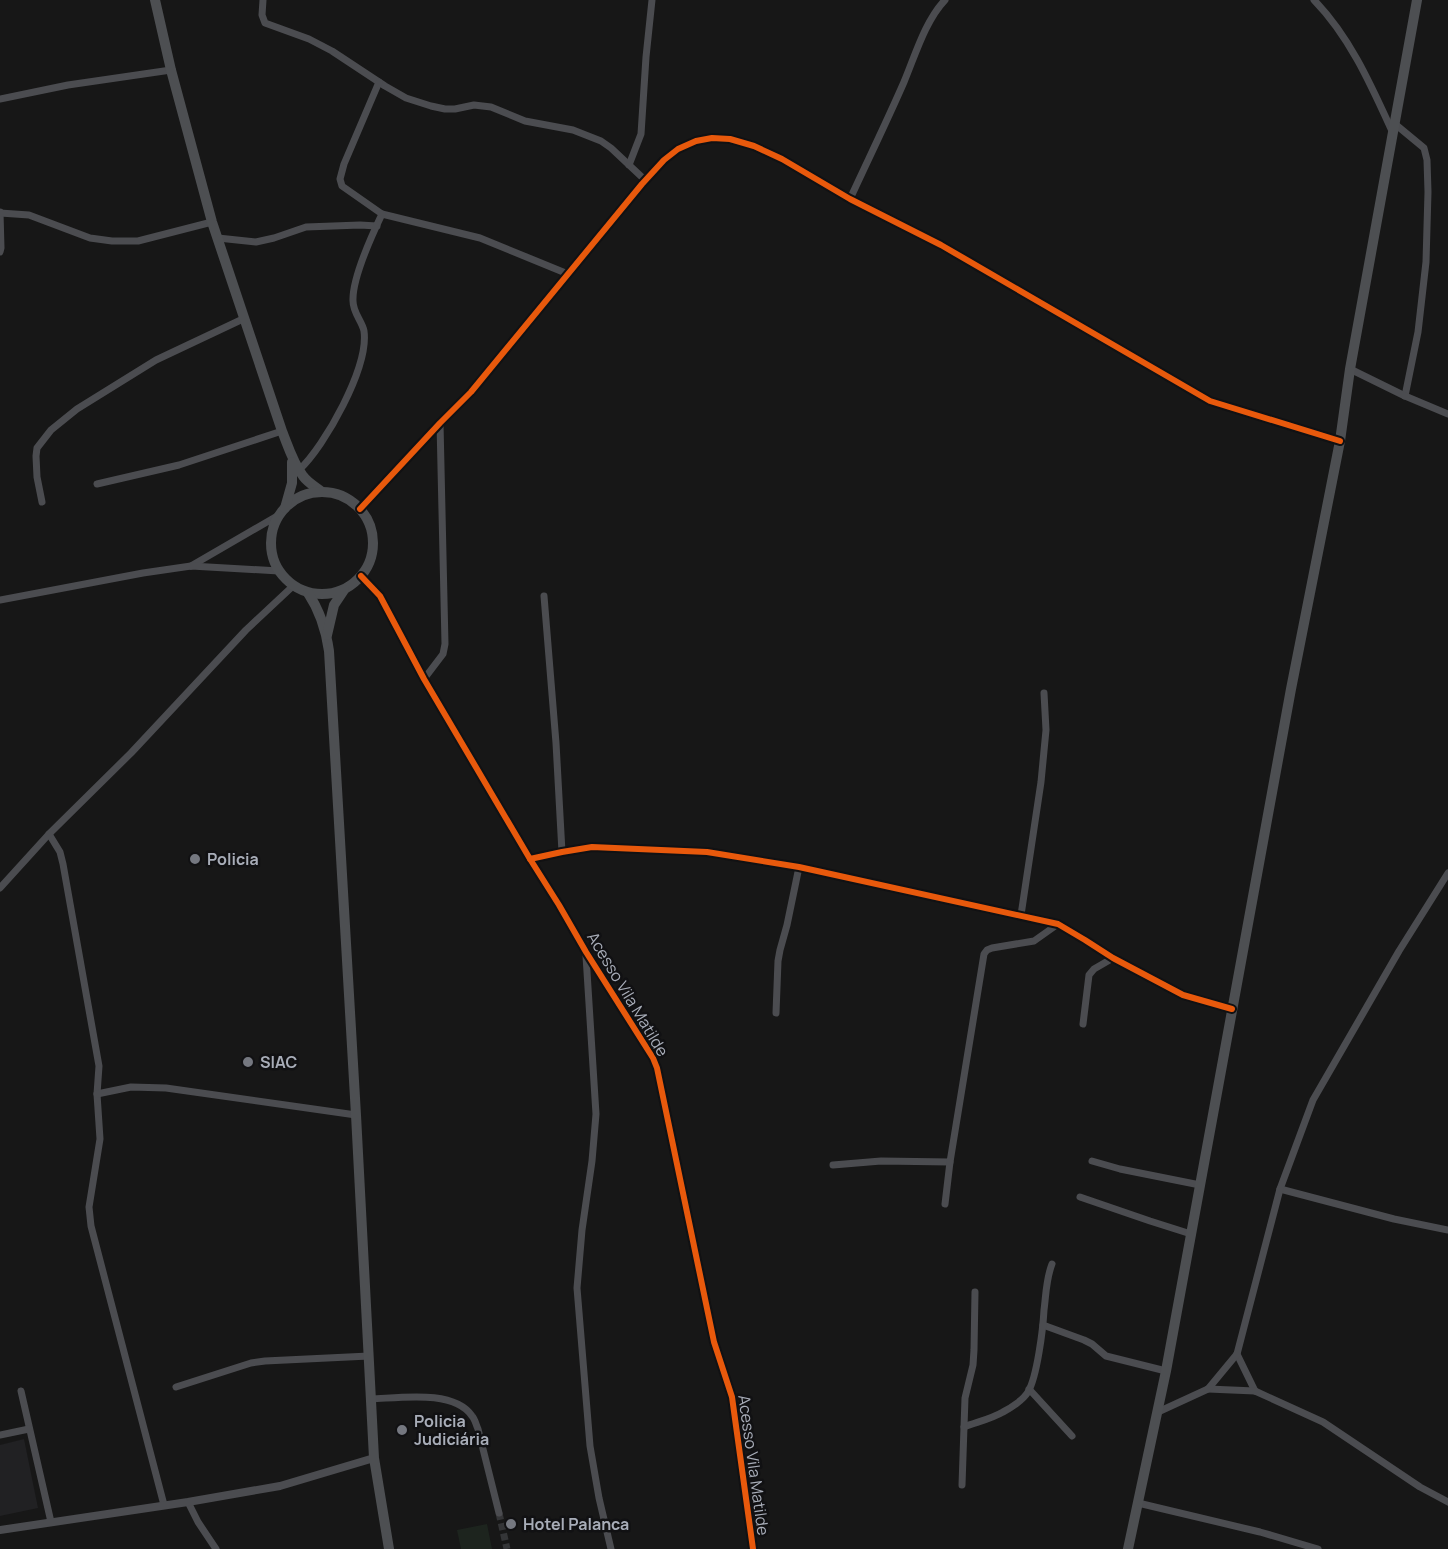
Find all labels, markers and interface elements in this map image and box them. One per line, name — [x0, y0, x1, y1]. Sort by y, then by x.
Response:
place label: Policia — [207, 848, 259, 870]
marker: Policia — [188, 852, 202, 866]
street label: Acesso Vila Matilde — [582, 928, 674, 1060]
place label: SIAC — [260, 1051, 297, 1073]
marker: SIAC — [241, 1055, 255, 1069]
street label: Acesso Vila Matilde — [733, 1393, 775, 1537]
place label: Policia Judiciária — [414, 1410, 489, 1450]
marker: Policia Judiciária — [395, 1423, 409, 1437]
place label: Hotel Palanca — [523, 1513, 629, 1535]
marker: Hotel Palanca — [504, 1517, 518, 1531]

